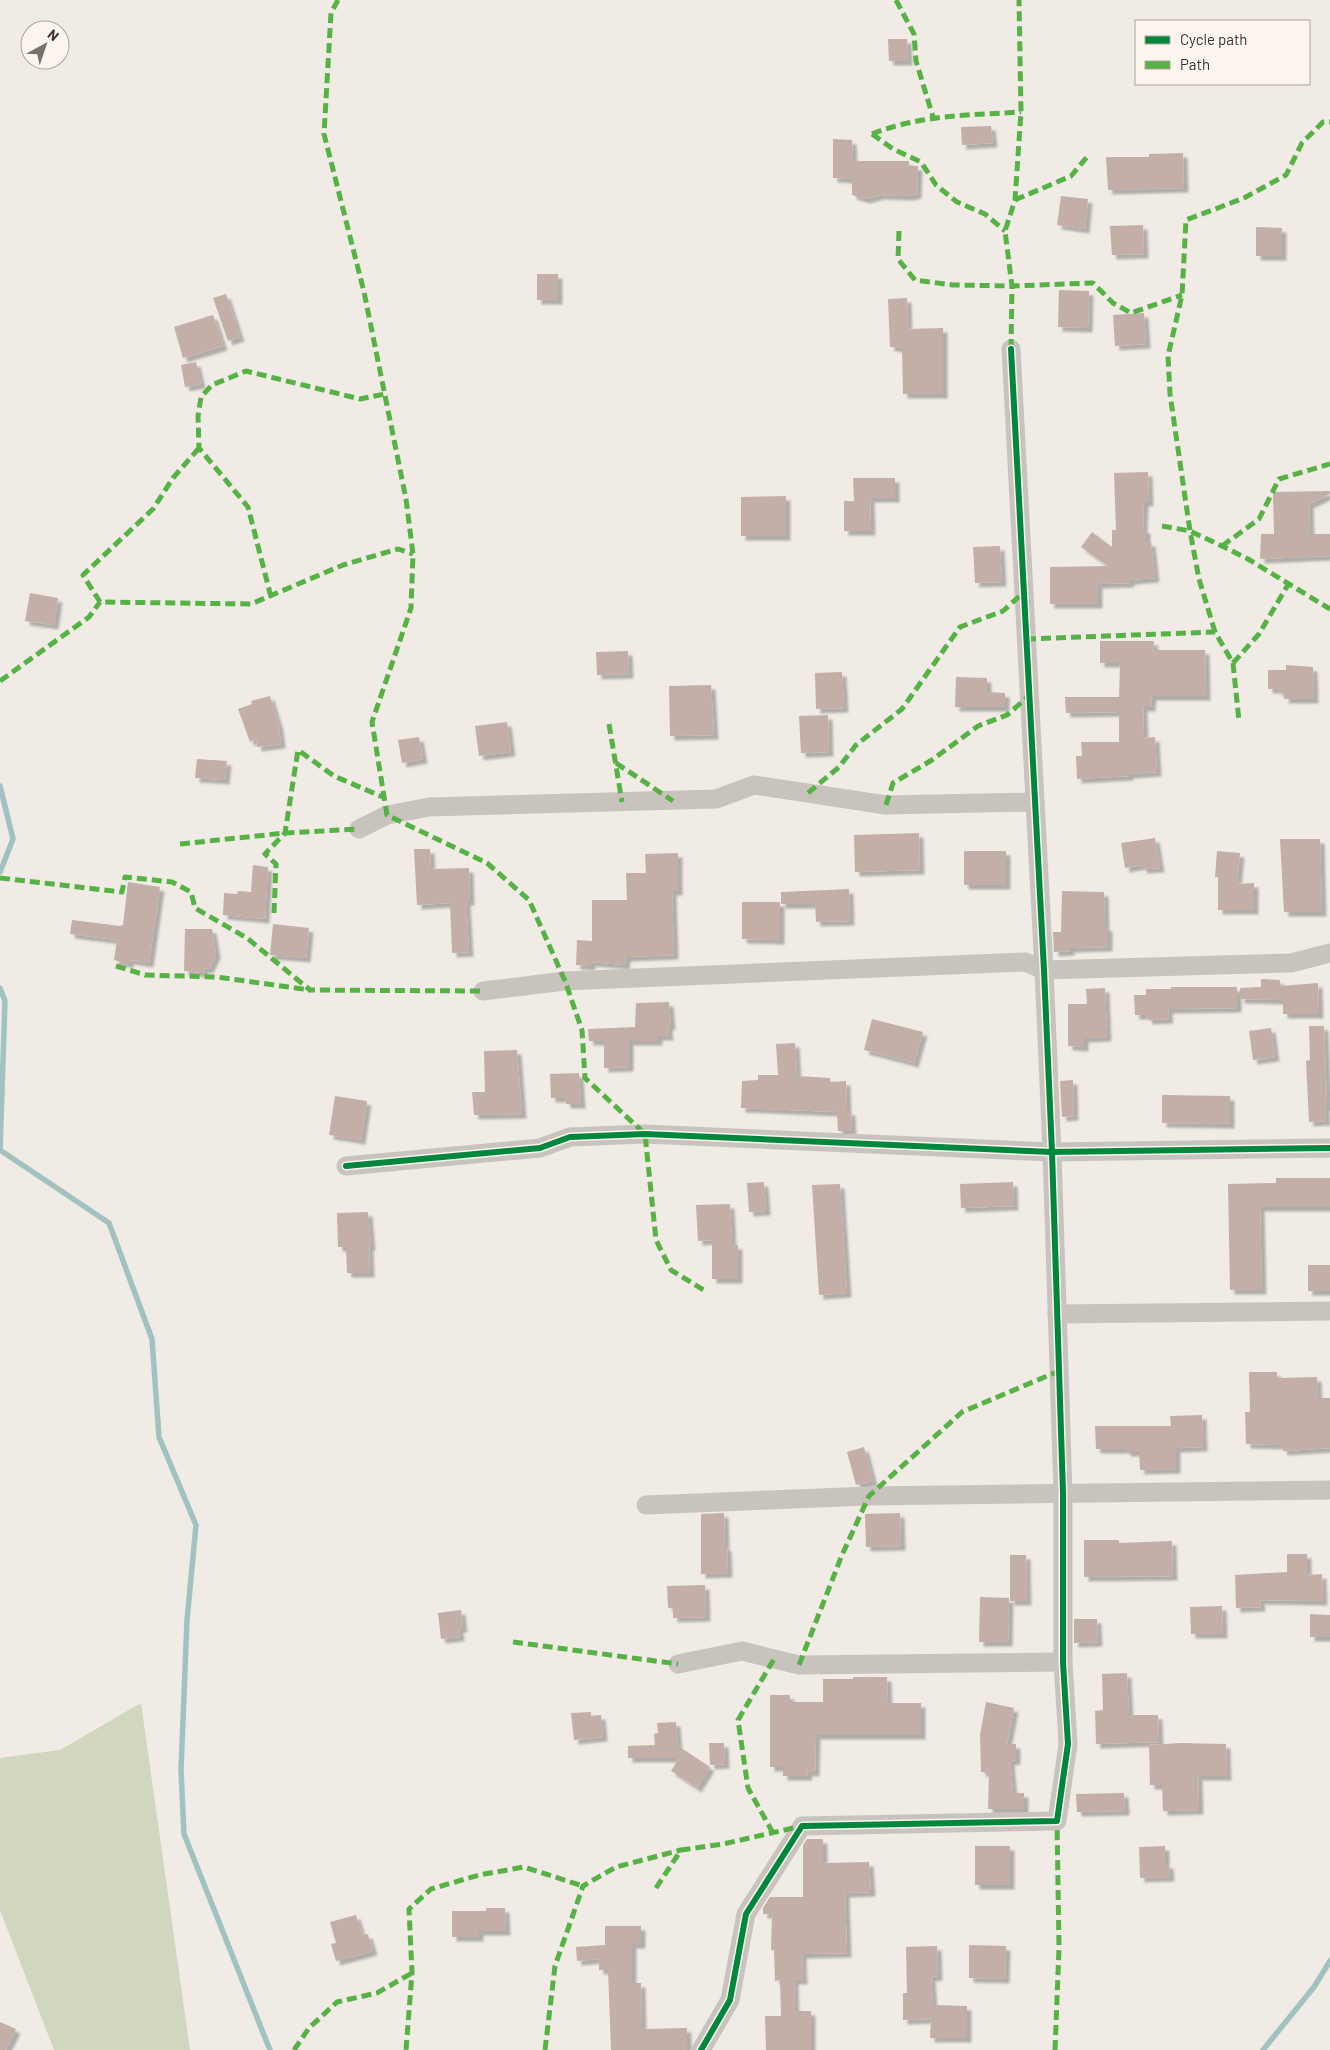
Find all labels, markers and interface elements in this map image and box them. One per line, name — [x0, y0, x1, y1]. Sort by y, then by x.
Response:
north arrow — [20, 20, 70, 70]
legend — [1135, 20, 1310, 85]
text: N — [45, 25, 63, 44]
text: Cycle path — [1180, 30, 1247, 48]
text: Path — [1180, 55, 1210, 73]

